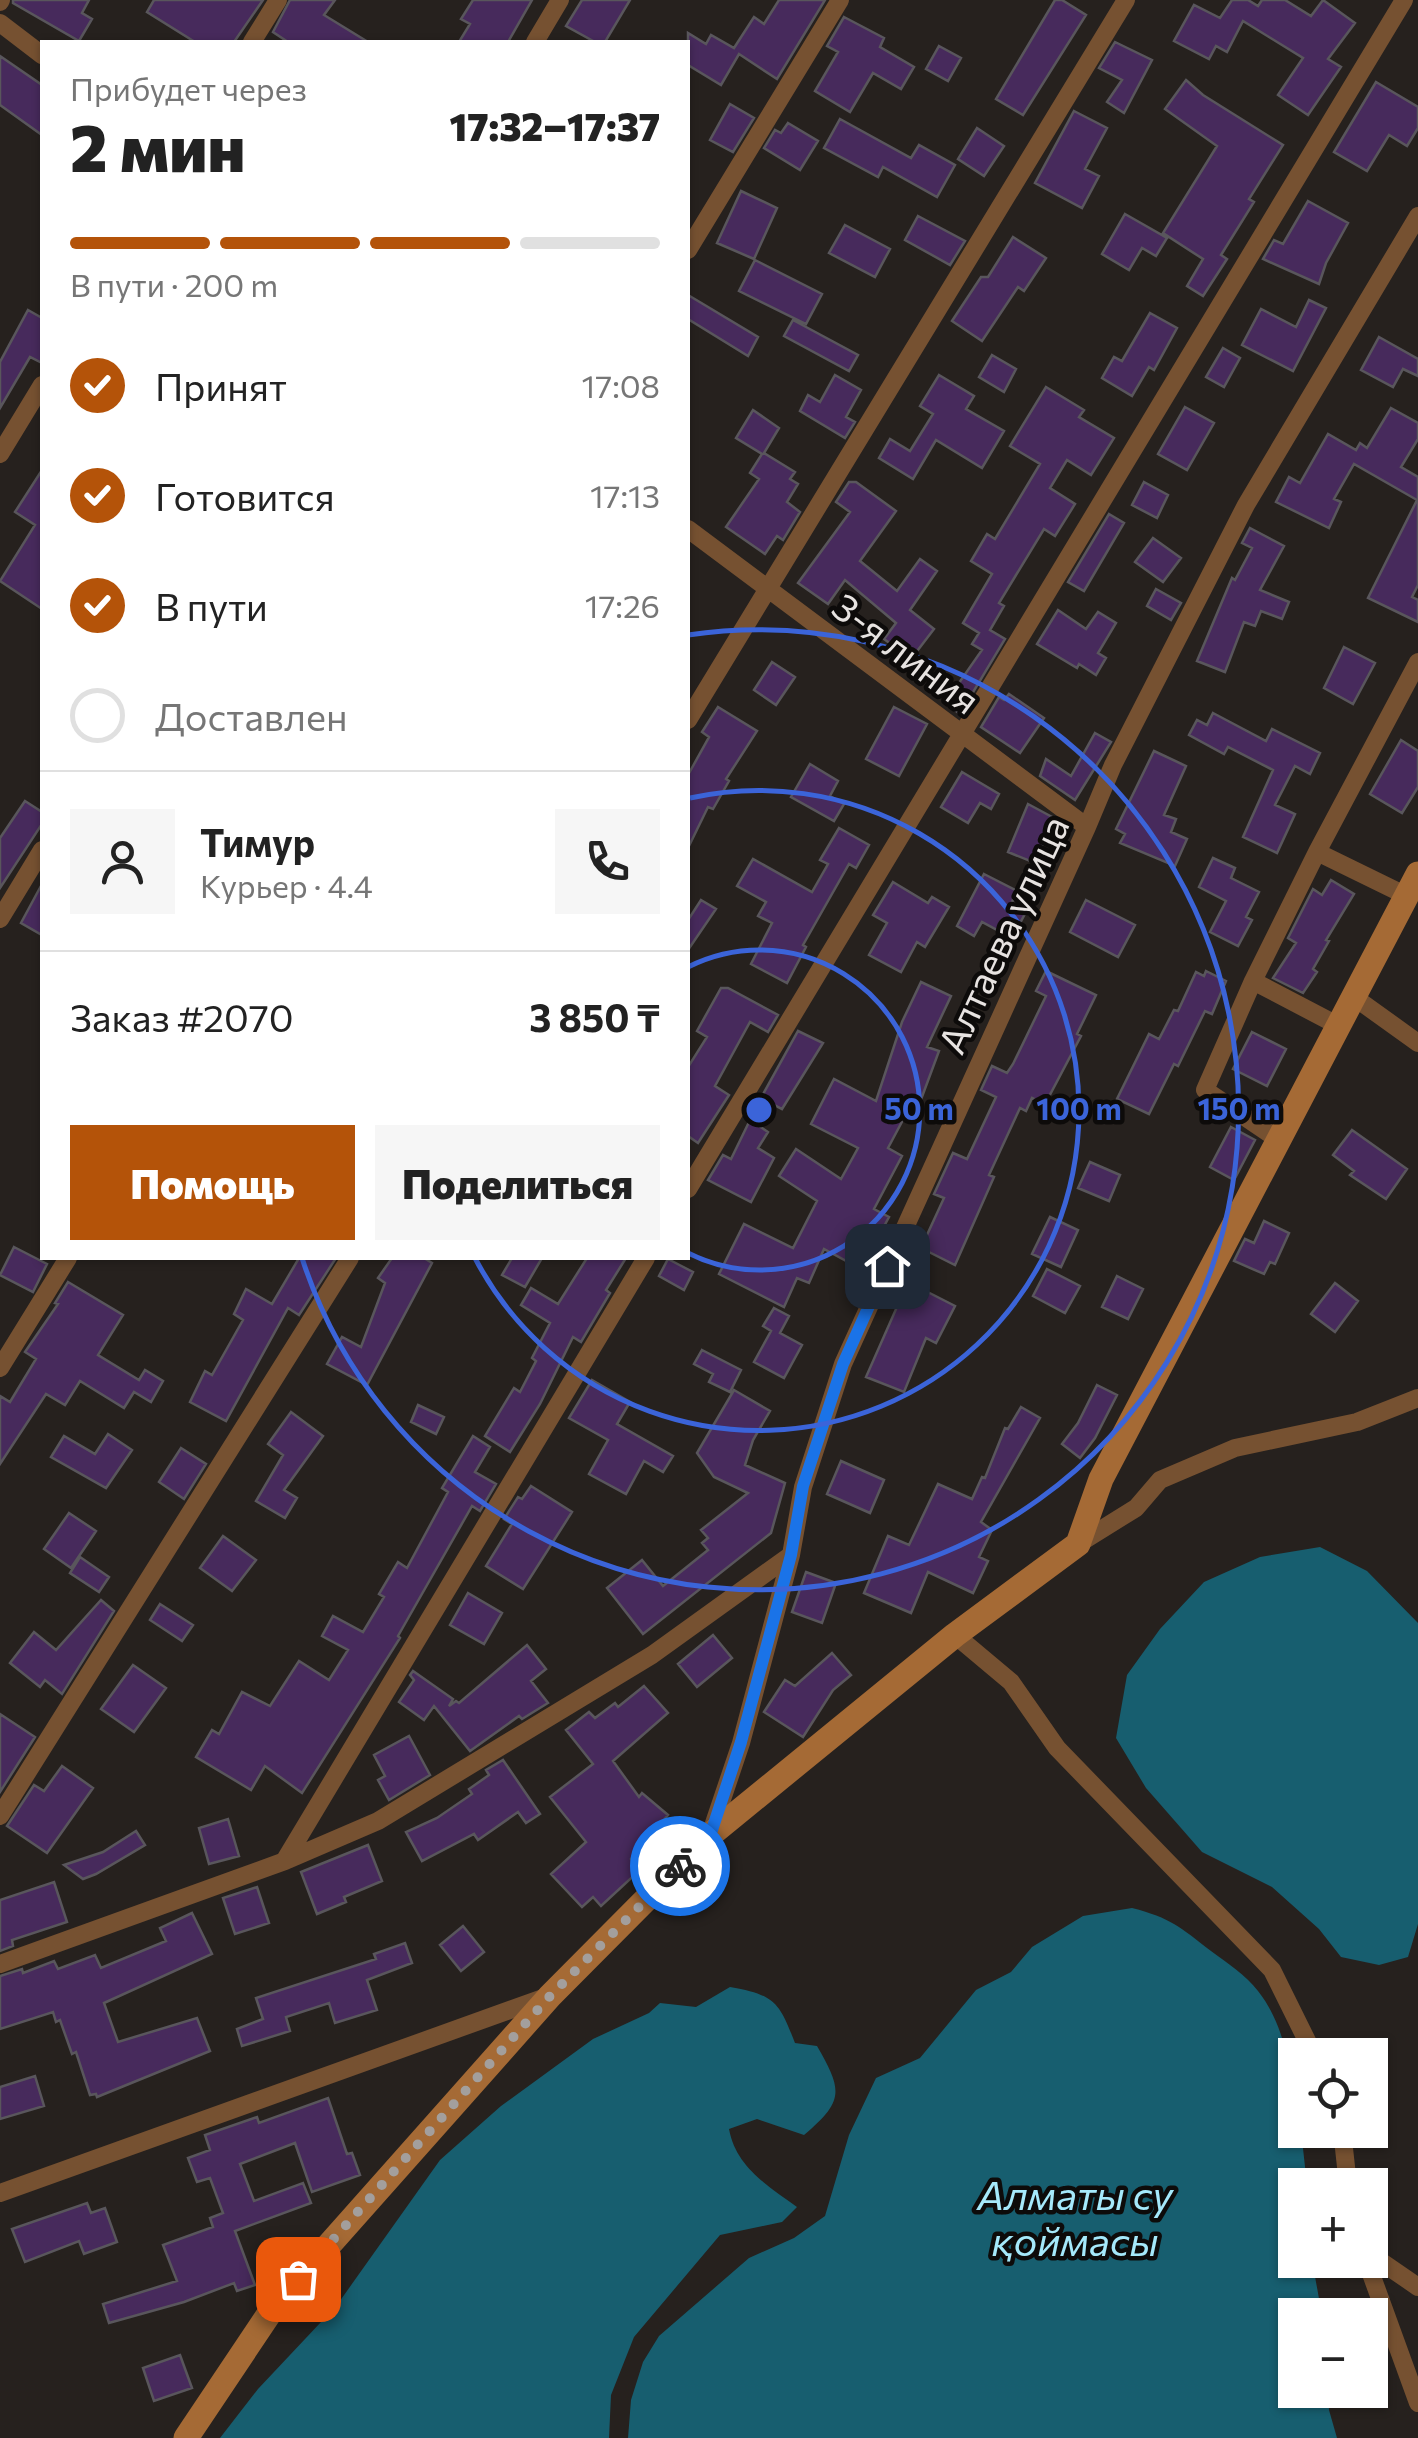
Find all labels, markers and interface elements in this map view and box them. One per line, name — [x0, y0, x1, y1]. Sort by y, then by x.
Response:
text: Прибудет через — [70, 68, 307, 108]
text: 17:32–17:37 — [449, 102, 660, 149]
text: 2 мин — [70, 106, 245, 185]
text: В пути · 200 m — [70, 264, 278, 304]
icon: check — [70, 358, 125, 413]
text: Принят — [155, 362, 287, 409]
text: 17:08 — [582, 365, 660, 405]
icon: check — [70, 468, 125, 523]
text: Готовится — [155, 472, 335, 519]
text: 17:13 — [590, 475, 660, 515]
icon: check — [70, 578, 125, 633]
street label: 3-я линия — [824, 581, 990, 723]
text: В пути — [155, 582, 268, 629]
text: 17:26 — [585, 585, 660, 625]
text: Доставлен — [155, 692, 348, 739]
street label: Алтаева улица — [926, 808, 1078, 1060]
button: person — [70, 809, 175, 914]
button: phone — [555, 809, 660, 914]
text: Тимур — [200, 818, 315, 865]
text: Курьер · 4.4 — [200, 865, 373, 905]
text: Заказ #2070 — [70, 993, 293, 1040]
text: 3 850 ₸ — [529, 993, 660, 1040]
text: 50 m — [884, 1089, 954, 1126]
text: 100 m — [1036, 1089, 1122, 1126]
text: 150 m — [1198, 1089, 1280, 1126]
centre of rings — [741, 1092, 777, 1128]
button: Помощь — [70, 1125, 355, 1240]
button: Поделиться — [375, 1125, 660, 1240]
pin — [845, 1224, 930, 1309]
icon: home — [860, 1239, 915, 1294]
courier — [630, 1816, 730, 1916]
icon: bike — [653, 1839, 708, 1894]
map controls — [1278, 2038, 1388, 2408]
button: locate — [1278, 2038, 1388, 2148]
button: + — [1278, 2168, 1388, 2278]
water label: Алматы су қоймасы — [976, 2169, 1174, 2264]
pin — [256, 2237, 341, 2322]
icon: bag — [271, 2252, 326, 2307]
button: − — [1278, 2298, 1388, 2408]

